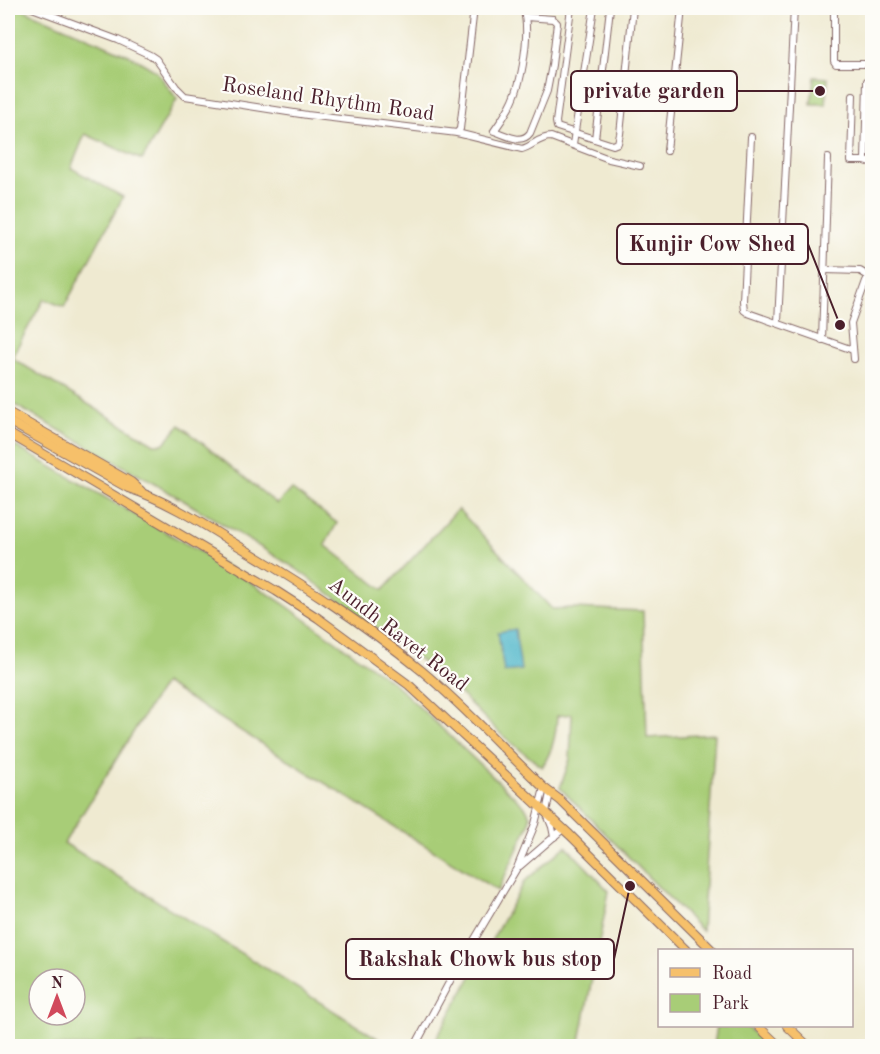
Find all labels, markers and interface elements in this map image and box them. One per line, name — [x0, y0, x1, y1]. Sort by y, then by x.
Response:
callout: private garden — [571, 71, 737, 111]
street label: Roseland Rhythm Road — [220, 75, 436, 125]
text: private garden — [583, 81, 725, 103]
callout: Kunjir Cow Shed — [617, 224, 808, 264]
text: Kunjir Cow Shed — [628, 234, 796, 256]
street label: Aundh Ravet Road — [324, 574, 472, 696]
callout: Rakshak Chowk bus stop — [346, 939, 614, 979]
text: Rakshak Chowk bus stop — [358, 949, 602, 971]
legend — [658, 949, 853, 1027]
text: Road — [712, 965, 752, 983]
north arrow — [27, 967, 87, 1027]
text: N — [51, 976, 64, 992]
text: Park — [712, 995, 749, 1013]

